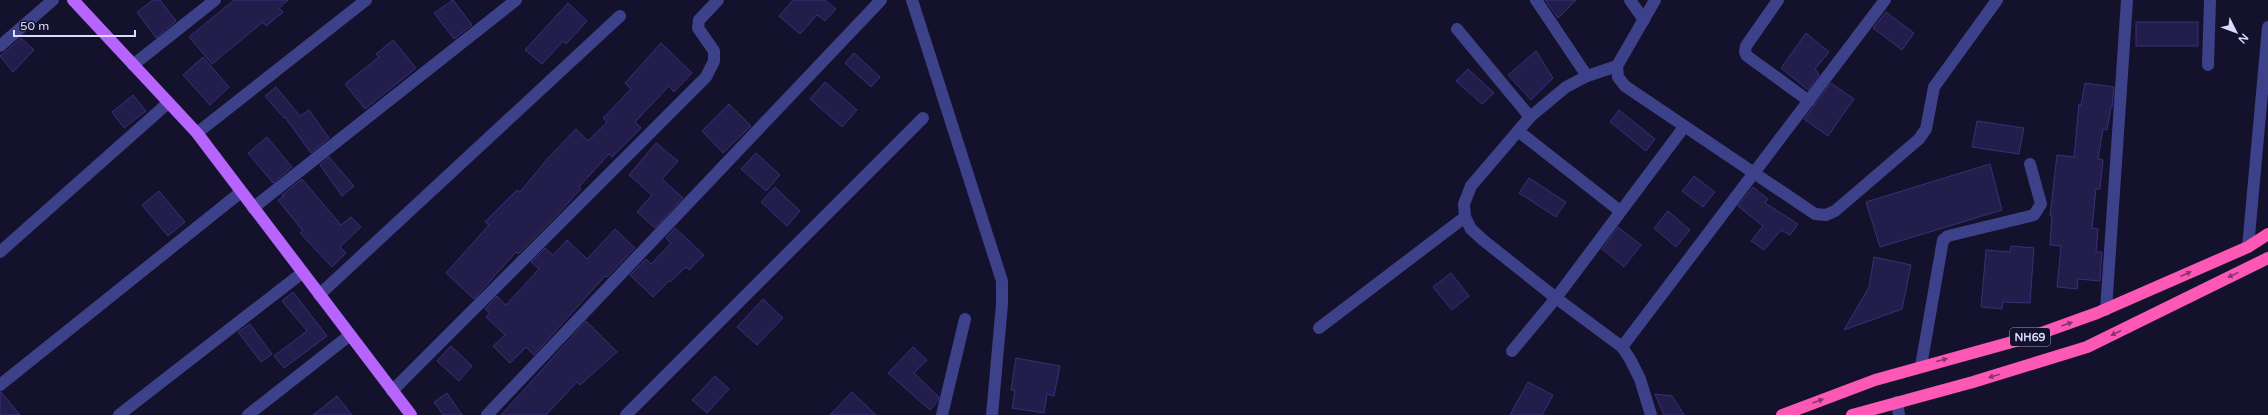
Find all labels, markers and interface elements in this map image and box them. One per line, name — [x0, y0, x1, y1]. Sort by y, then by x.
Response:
scale bar — [14, 12, 135, 38]
north arrow — [2216, 12, 2256, 52]
text: 50 m — [20, 19, 49, 33]
text: N — [2235, 31, 2251, 46]
one-way arrow — [2181, 271, 2192, 277]
one-way arrow — [2227, 272, 2239, 278]
one-way arrow — [2061, 321, 2073, 327]
road number: NH69 — [2010, 328, 2050, 346]
one-way arrow — [2111, 329, 2122, 336]
one-way arrow — [1936, 357, 1948, 363]
one-way arrow — [1988, 373, 2000, 379]
one-way arrow — [1813, 398, 1825, 404]

